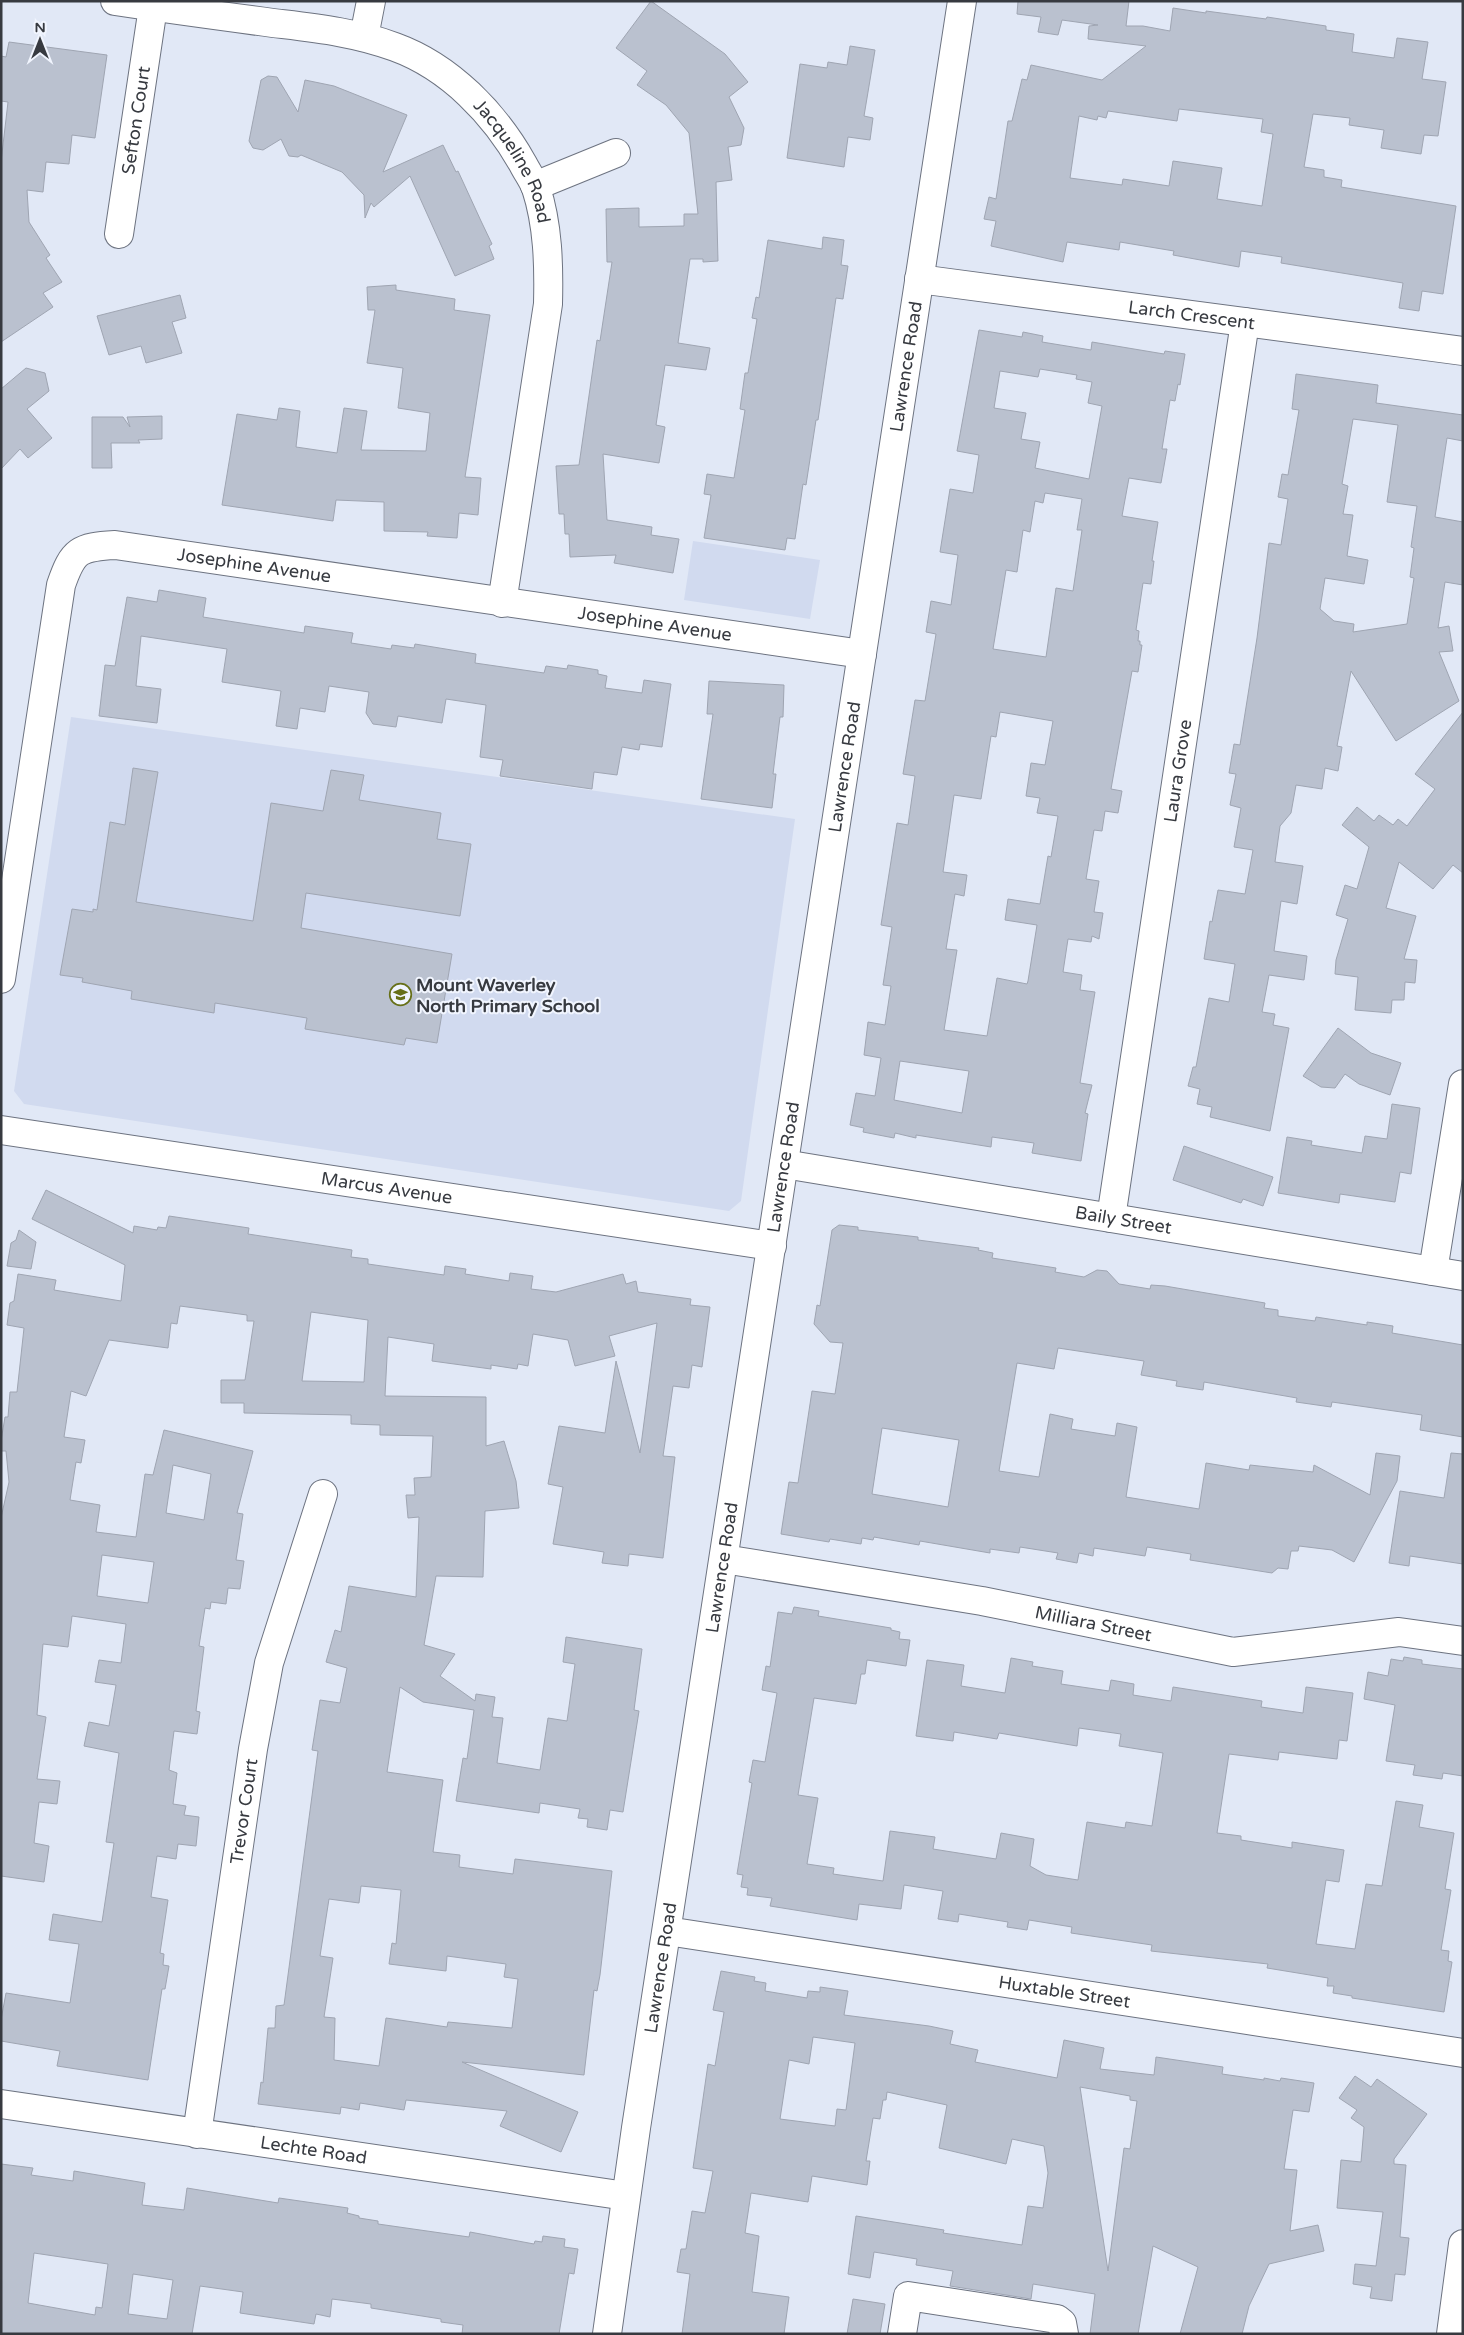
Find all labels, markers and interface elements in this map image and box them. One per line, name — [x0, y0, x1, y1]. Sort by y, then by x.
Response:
north arrow — [15, 15, 65, 65]
text: N — [34, 19, 46, 36]
street label: Sefton Court — [117, 64, 155, 176]
street label: Jacqueline Road — [469, 94, 555, 225]
street label: Larch Crescent — [1127, 296, 1256, 334]
street label: Lawrence Road — [885, 300, 927, 434]
street label: Josephine Avenue — [176, 543, 333, 587]
street label: Josephine Avenue — [577, 602, 733, 646]
street label: Lawrence Road — [824, 700, 865, 834]
street label: Laura Grove — [1159, 718, 1196, 824]
place label: Mount Waverley North Primary School — [416, 974, 600, 1017]
school or university icon: Mount Waverley North Primary School — [388, 983, 412, 1007]
street label: Lawrence Road — [762, 1100, 804, 1234]
street label: Marcus Avenue — [320, 1167, 454, 1209]
street label: Baily Street — [1074, 1201, 1173, 1239]
street label: Lawrence Road — [701, 1501, 743, 1635]
street label: Milliara Street — [1033, 1601, 1154, 1646]
street label: Trevor Court — [225, 1757, 262, 1866]
street label: Lawrence Road — [640, 1901, 681, 2035]
street label: Huxtable Street — [997, 1971, 1132, 2013]
street label: Lechte Road — [259, 2131, 369, 2169]

